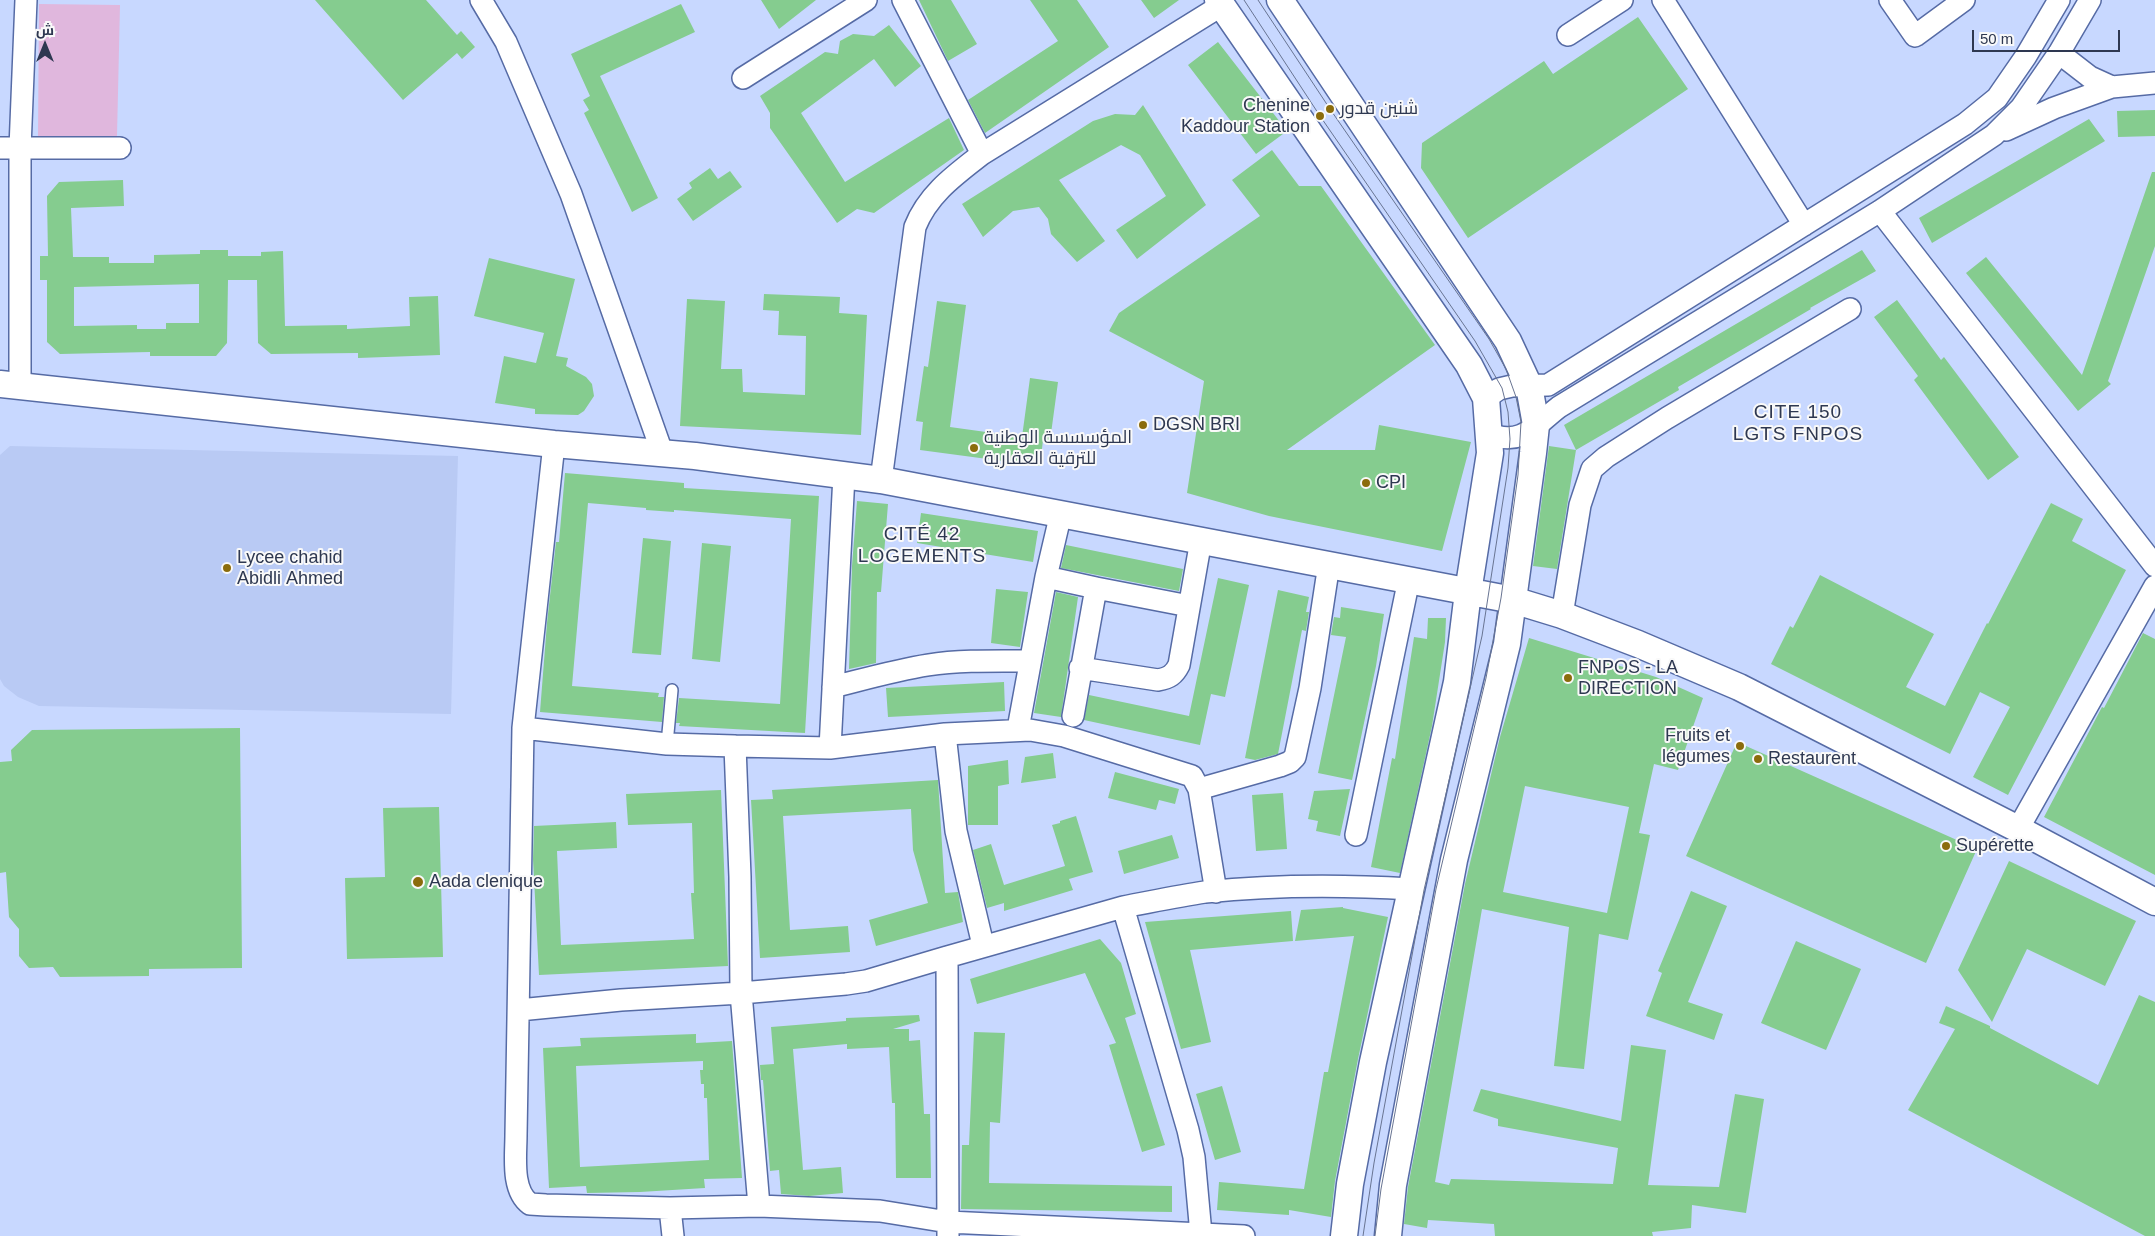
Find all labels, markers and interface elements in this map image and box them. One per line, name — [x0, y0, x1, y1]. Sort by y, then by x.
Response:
north arrow — [20, 20, 70, 70]
scale bar — [1975, 20, 2122, 52]
text: ش — [36, 22, 54, 38]
text: 50 m — [1980, 30, 2013, 47]
place label: Chenine Kaddour Station — [1181, 95, 1310, 138]
place label: شنين قدور — [1340, 98, 1418, 120]
marker: شنين قدور — [1324, 103, 1336, 115]
marker: Chenine Kaddour Station — [1314, 110, 1326, 122]
district label: CITE 150 LGTS FNPOS — [1732, 402, 1864, 446]
place label: DGSN BRI — [1153, 414, 1240, 436]
marker: DGSN BRI — [1137, 419, 1149, 431]
place label: المؤسسسة الوطنية للترقية العقارية — [984, 427, 1132, 469]
marker: المؤسسسة الوطنية للترقية العقارية — [968, 442, 980, 454]
place label: CPI — [1376, 472, 1406, 494]
marker: CPI — [1360, 477, 1372, 489]
district label: CITÉ 42 LOGEMENTS — [857, 524, 987, 568]
place label: Lycee chahid Abidli Ahmed — [237, 547, 343, 590]
marker: Lycee chahid Abidli Ahmed — [221, 562, 233, 574]
place label: FNPOS - LA DIRECTION — [1578, 657, 1678, 700]
marker: FNPOS - LA DIRECTION — [1562, 672, 1574, 684]
place label: Fruits et légumes — [1662, 725, 1730, 768]
marker: Fruits et légumes — [1734, 740, 1746, 752]
place label: Restaurent — [1768, 748, 1856, 770]
marker: Restaurent — [1752, 753, 1764, 765]
place label: Supérette — [1956, 835, 2034, 857]
marker: Supérette — [1940, 840, 1952, 852]
place label: Aada clenique — [429, 871, 543, 893]
marker: Aada clenique — [411, 875, 425, 889]

